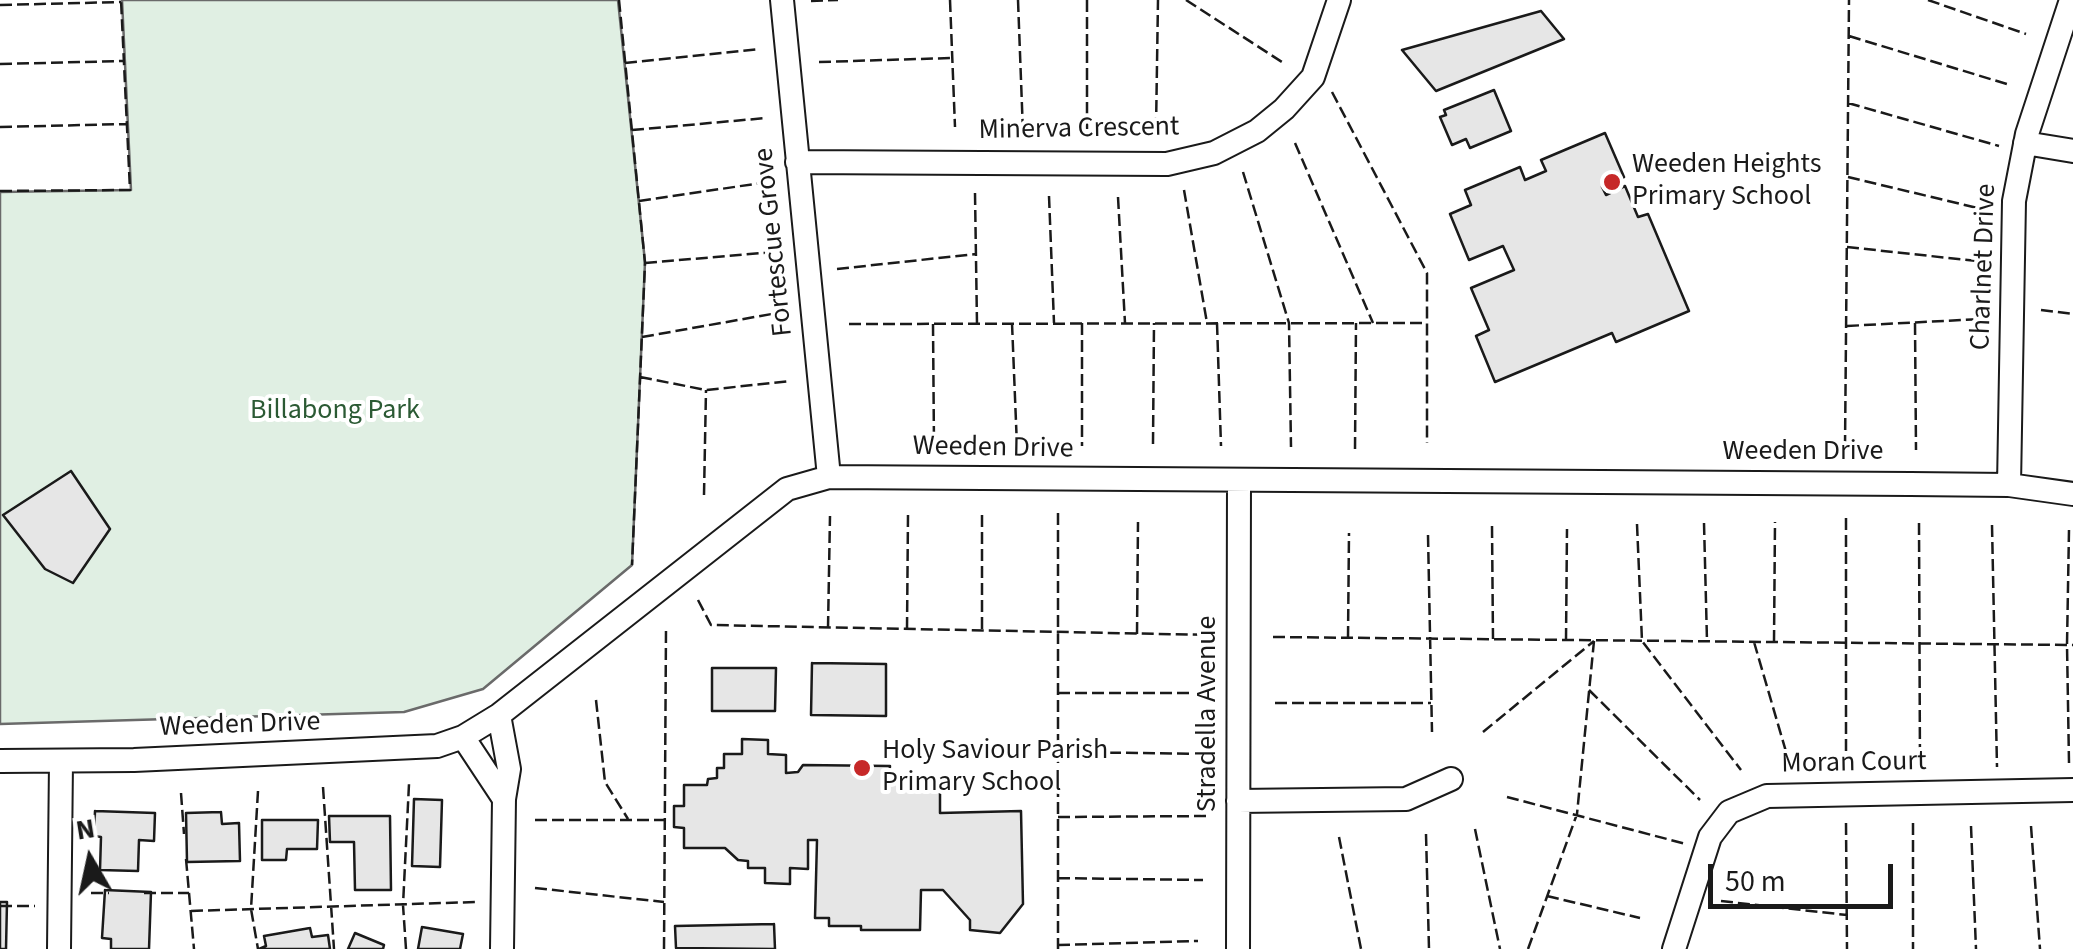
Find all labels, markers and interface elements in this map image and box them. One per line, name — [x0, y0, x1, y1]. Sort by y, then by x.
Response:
street label: Minerva Crescent — [978, 111, 1180, 149]
street label: Fortescue Grove — [748, 146, 802, 338]
place label: Weeden Heights Primary School — [1632, 149, 1821, 215]
marker: Weeden Heights Primary School — [1601, 171, 1623, 193]
street label: Charlnet Drive — [1965, 183, 2005, 351]
park label: Billabong Park — [250, 395, 420, 429]
street label: Weeden Drive — [912, 431, 1074, 467]
street label: Weeden Drive — [1723, 436, 1883, 470]
street label: Stradella Avenue — [1192, 616, 1226, 812]
street label: Weeden Drive — [159, 706, 321, 746]
place label: Holy Saviour Parish Primary School — [882, 735, 1108, 801]
street label: Moran Court — [1781, 746, 1927, 782]
marker: Holy Saviour Parish Primary School — [851, 757, 873, 779]
text: N — [73, 808, 98, 851]
north arrow — [40, 809, 140, 909]
scale bar — [1713, 844, 1898, 906]
text: 50 m — [1725, 860, 1786, 903]

